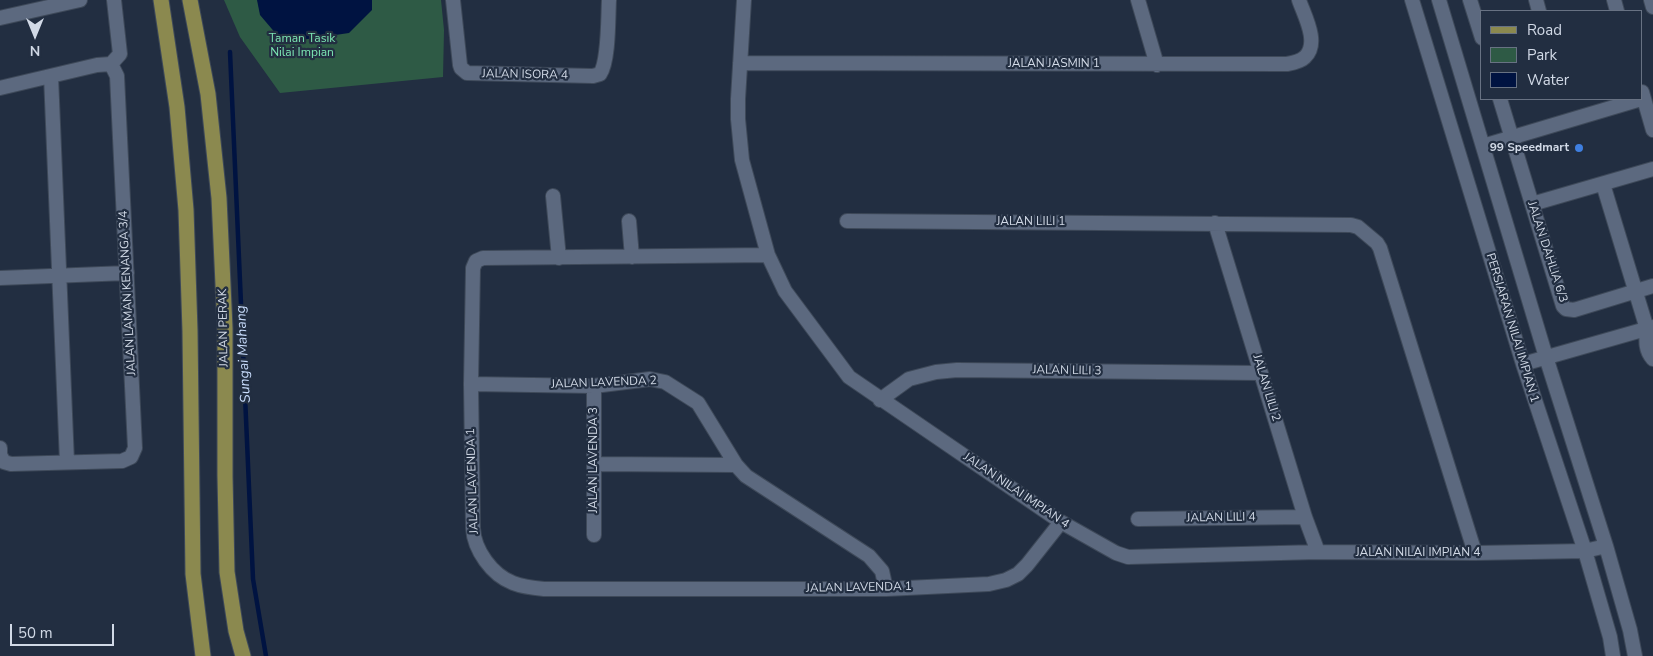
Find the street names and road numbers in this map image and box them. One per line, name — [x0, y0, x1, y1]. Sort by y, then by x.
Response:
street label: JALAN JASMIN 1 — [1008, 57, 1100, 71]
street label: JALAN ISORA 4 — [482, 67, 568, 83]
street label: JALAN DAHLIA 6/3 — [1524, 200, 1570, 304]
street label: JALAN LAMAN KENANGA 3/4 — [116, 210, 140, 376]
street label: JALAN LILI 1 — [996, 215, 1066, 229]
street label: PERSIARAN NILAI IMPIAN 1 — [1482, 252, 1542, 404]
street label: JALAN PERAK — [216, 289, 232, 367]
street label: JALAN LILI 2 — [1249, 353, 1283, 423]
street label: JALAN LILI 3 — [1032, 363, 1102, 379]
street label: JALAN LAVENDA 2 — [551, 374, 657, 392]
street label: JALAN LAVENDA 3 — [587, 407, 601, 513]
street label: JALAN LAVENDA 1 — [464, 428, 482, 534]
street label: JALAN NILAI IMPIAN 4 — [960, 450, 1072, 532]
street label: JALAN LILI 4 — [1186, 510, 1256, 526]
street label: JALAN NILAI IMPIAN 4 — [1356, 546, 1480, 560]
street label: JALAN LAVENDA 1 — [806, 580, 912, 596]

